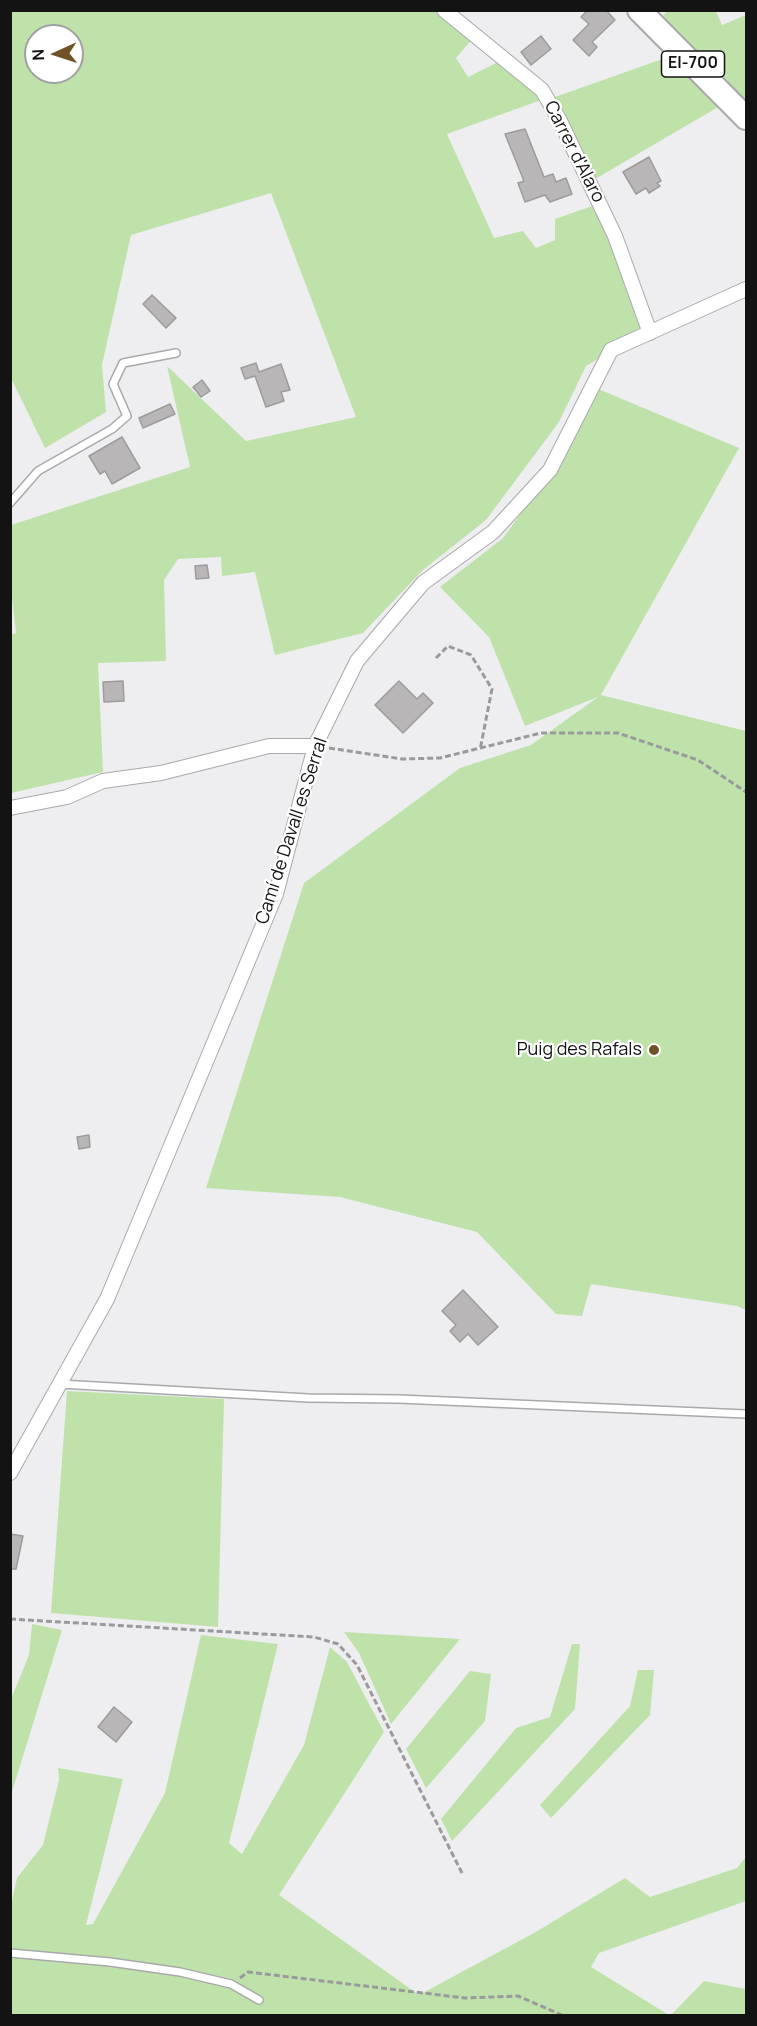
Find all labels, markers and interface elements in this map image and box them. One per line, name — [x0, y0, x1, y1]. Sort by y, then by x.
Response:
north arrow — [24, 24, 84, 84]
text: N — [27, 49, 49, 61]
road number: EI-700 — [662, 51, 724, 77]
street label: Carrer d'Alaro — [539, 98, 609, 206]
street label: Camí de Davall es Serral — [252, 735, 332, 927]
place label: Puig des Rafals — [517, 1039, 642, 1061]
marker: Puig des Rafals — [647, 1043, 661, 1057]

